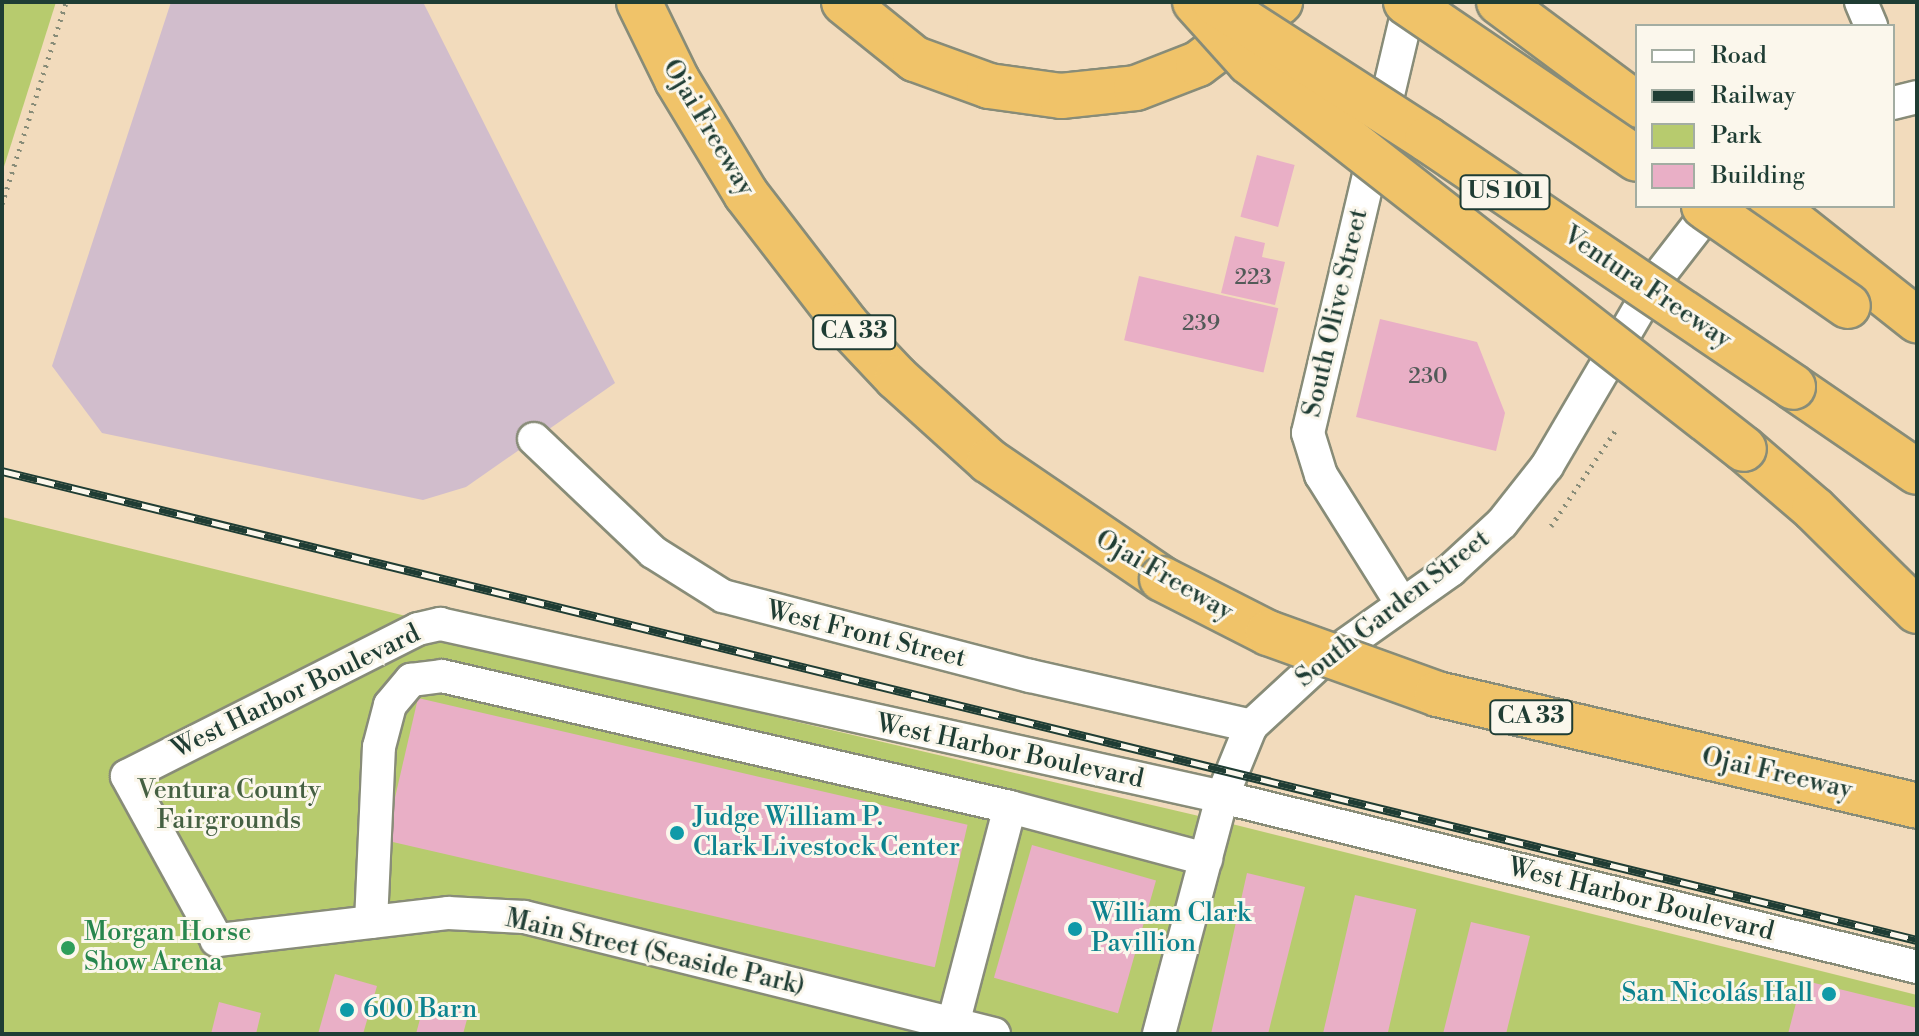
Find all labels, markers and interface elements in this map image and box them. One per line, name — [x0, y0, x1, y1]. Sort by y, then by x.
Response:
legend — [1635, 24, 1895, 208]
text: Road — [1711, 41, 1767, 71]
street label: Ojai Freeway — [655, 54, 761, 202]
text: Railway — [1711, 81, 1796, 111]
text: Park — [1711, 121, 1761, 151]
text: Building — [1711, 161, 1805, 191]
road number: US 101 — [1459, 172, 1551, 212]
street label: South Olive Street — [1297, 206, 1375, 420]
street label: Ventura Freeway — [1557, 220, 1737, 356]
house number: 223 — [1234, 265, 1272, 291]
house number: 239 — [1182, 311, 1220, 337]
road number: CA 33 — [812, 312, 896, 352]
house number: 230 — [1408, 364, 1448, 390]
street label: Ojai Freeway — [1090, 524, 1238, 628]
street label: South Garden Street — [1290, 524, 1496, 694]
street label: West Front Street — [763, 595, 969, 675]
street label: West Harbor Boulevard — [167, 618, 425, 766]
road number: CA 33 — [1489, 697, 1573, 737]
street label: West Harbor Boulevard — [874, 708, 1146, 796]
street label: Ojai Freeway — [1699, 742, 1855, 806]
park label: Ventura County Fairgrounds — [137, 775, 321, 836]
place label: Judge William P. Clark Livestock Center — [693, 802, 960, 864]
marker: Judge William P. Clark Livestock Center — [668, 824, 686, 842]
street label: West Harbor Boulevard — [1505, 852, 1777, 948]
place label: William Clark Pavillion — [1091, 898, 1251, 960]
street label: Main Street (Seaside Park) — [502, 903, 808, 1003]
place label: Morgan Horse Show Arena — [84, 917, 251, 978]
marker: William Clark Pavillion — [1066, 920, 1084, 938]
marker: Morgan Horse Show Arena — [59, 939, 77, 957]
place label: San Nicolás Hall — [1621, 978, 1813, 1010]
marker: San Nicolás Hall — [1820, 985, 1838, 1003]
place label: 600 Barn — [363, 994, 477, 1026]
marker: 600 Barn — [338, 1001, 356, 1019]

